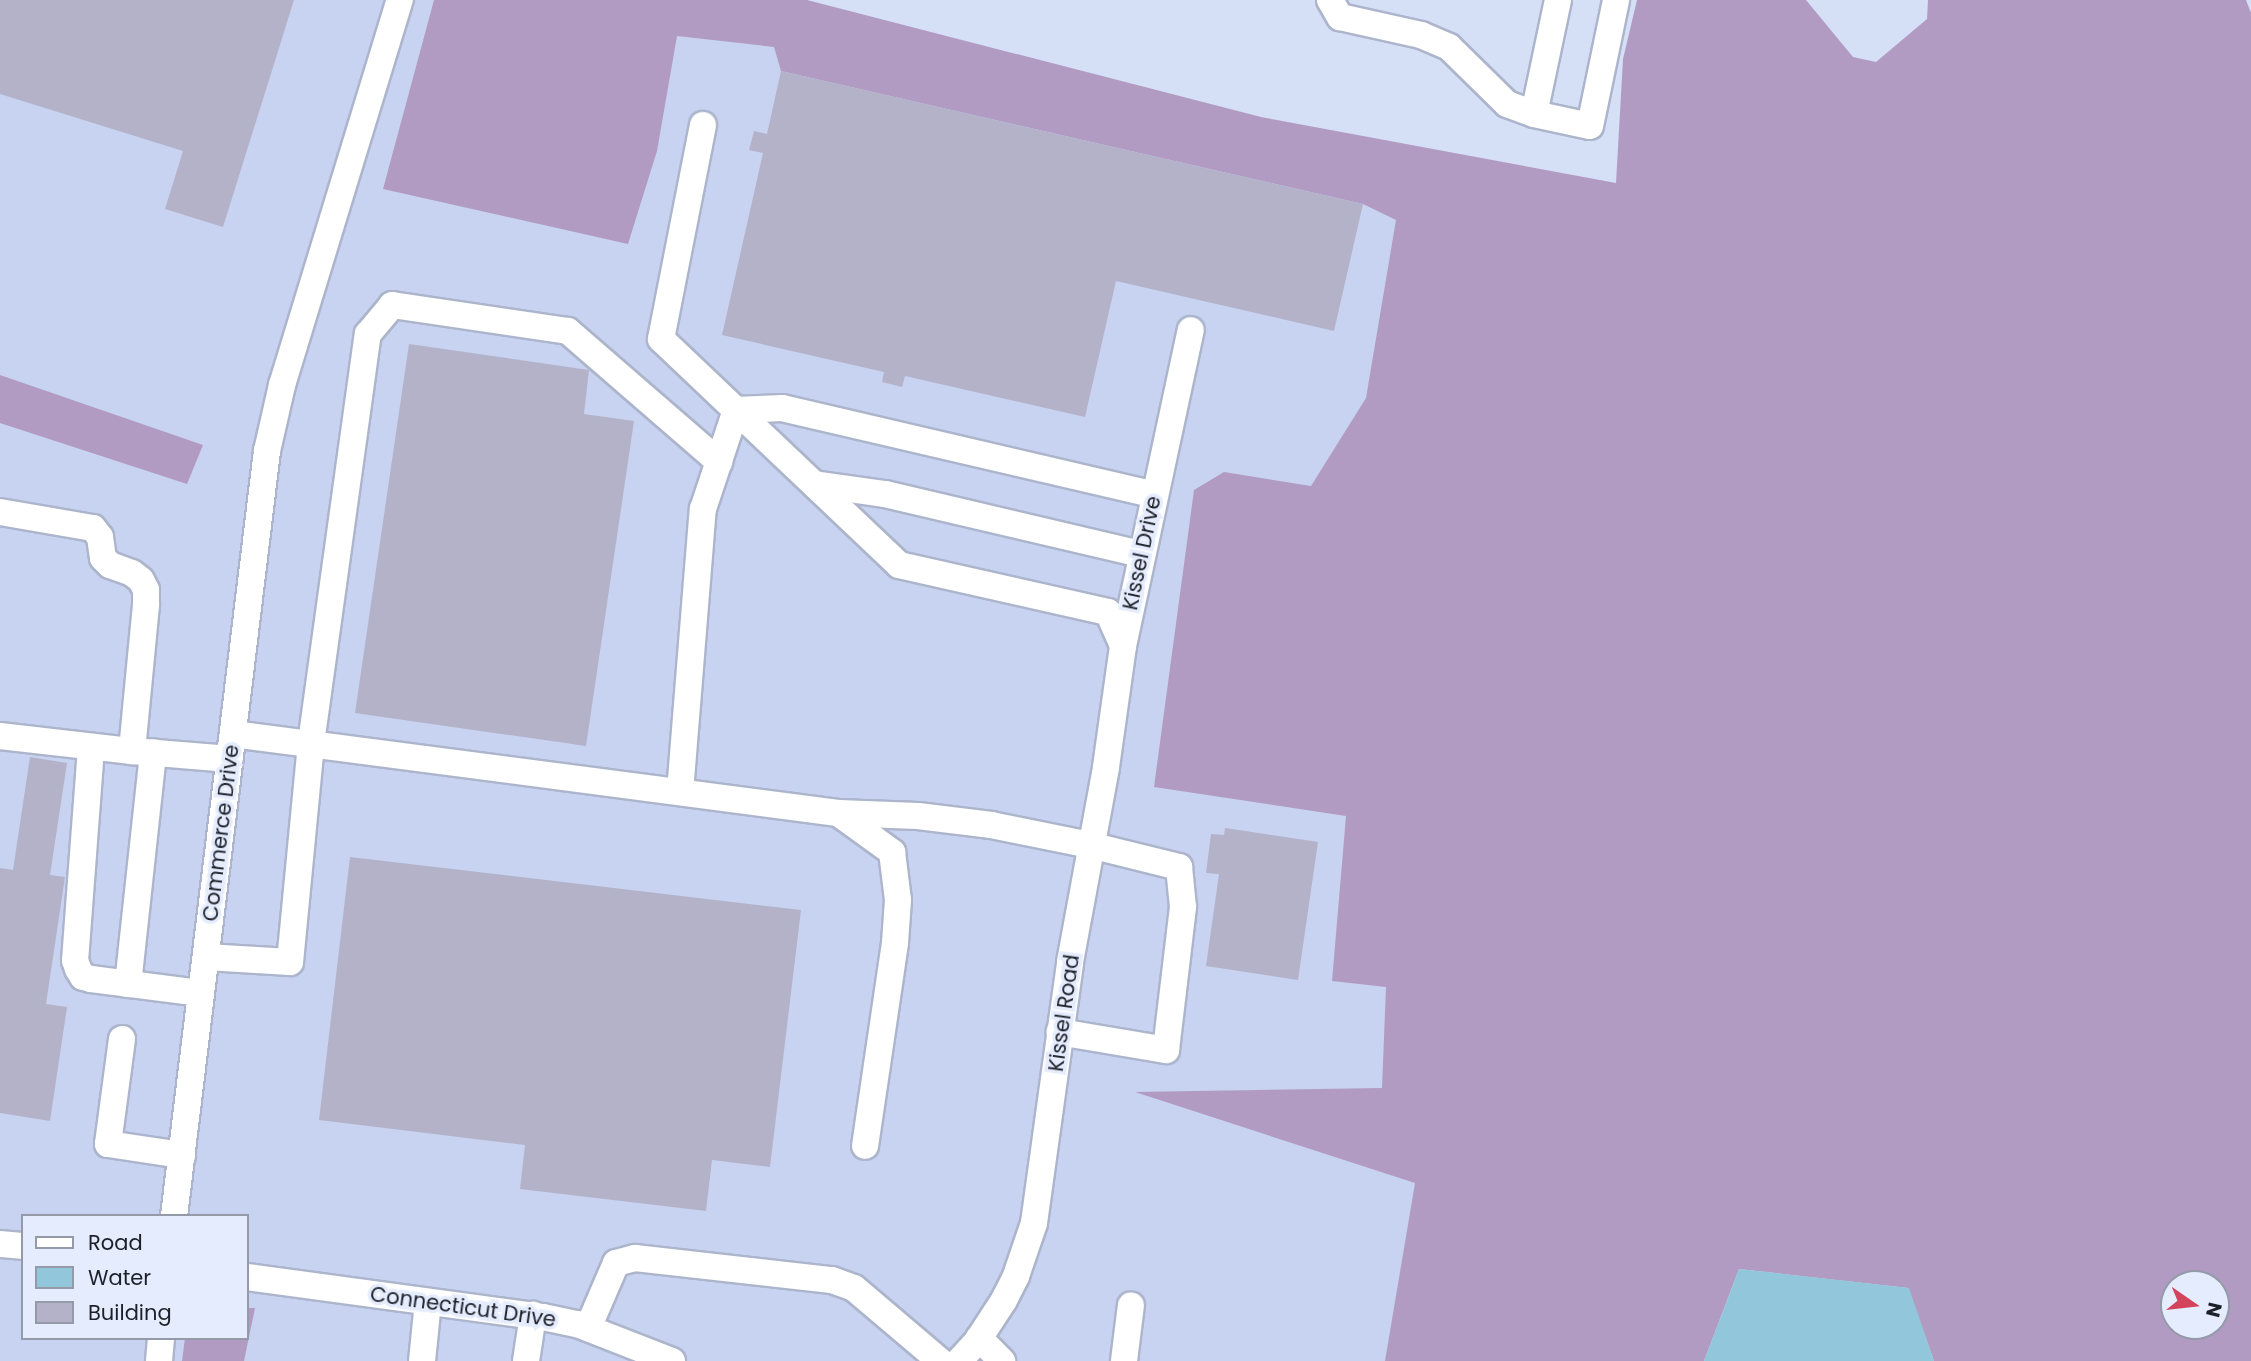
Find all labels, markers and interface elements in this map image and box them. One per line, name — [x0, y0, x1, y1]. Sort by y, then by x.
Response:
street label: Kissel Drive — [1118, 494, 1166, 612]
street label: Commerce Drive — [198, 743, 244, 923]
street label: Kissel Road — [1043, 953, 1085, 1073]
legend — [21, 1214, 248, 1340]
text: Road — [88, 1228, 143, 1257]
text: Water — [88, 1263, 151, 1292]
north arrow — [2160, 1270, 2230, 1340]
street label: Connecticut Drive — [369, 1281, 557, 1333]
text: Building — [88, 1298, 172, 1327]
text: N — [2199, 1300, 2229, 1320]

